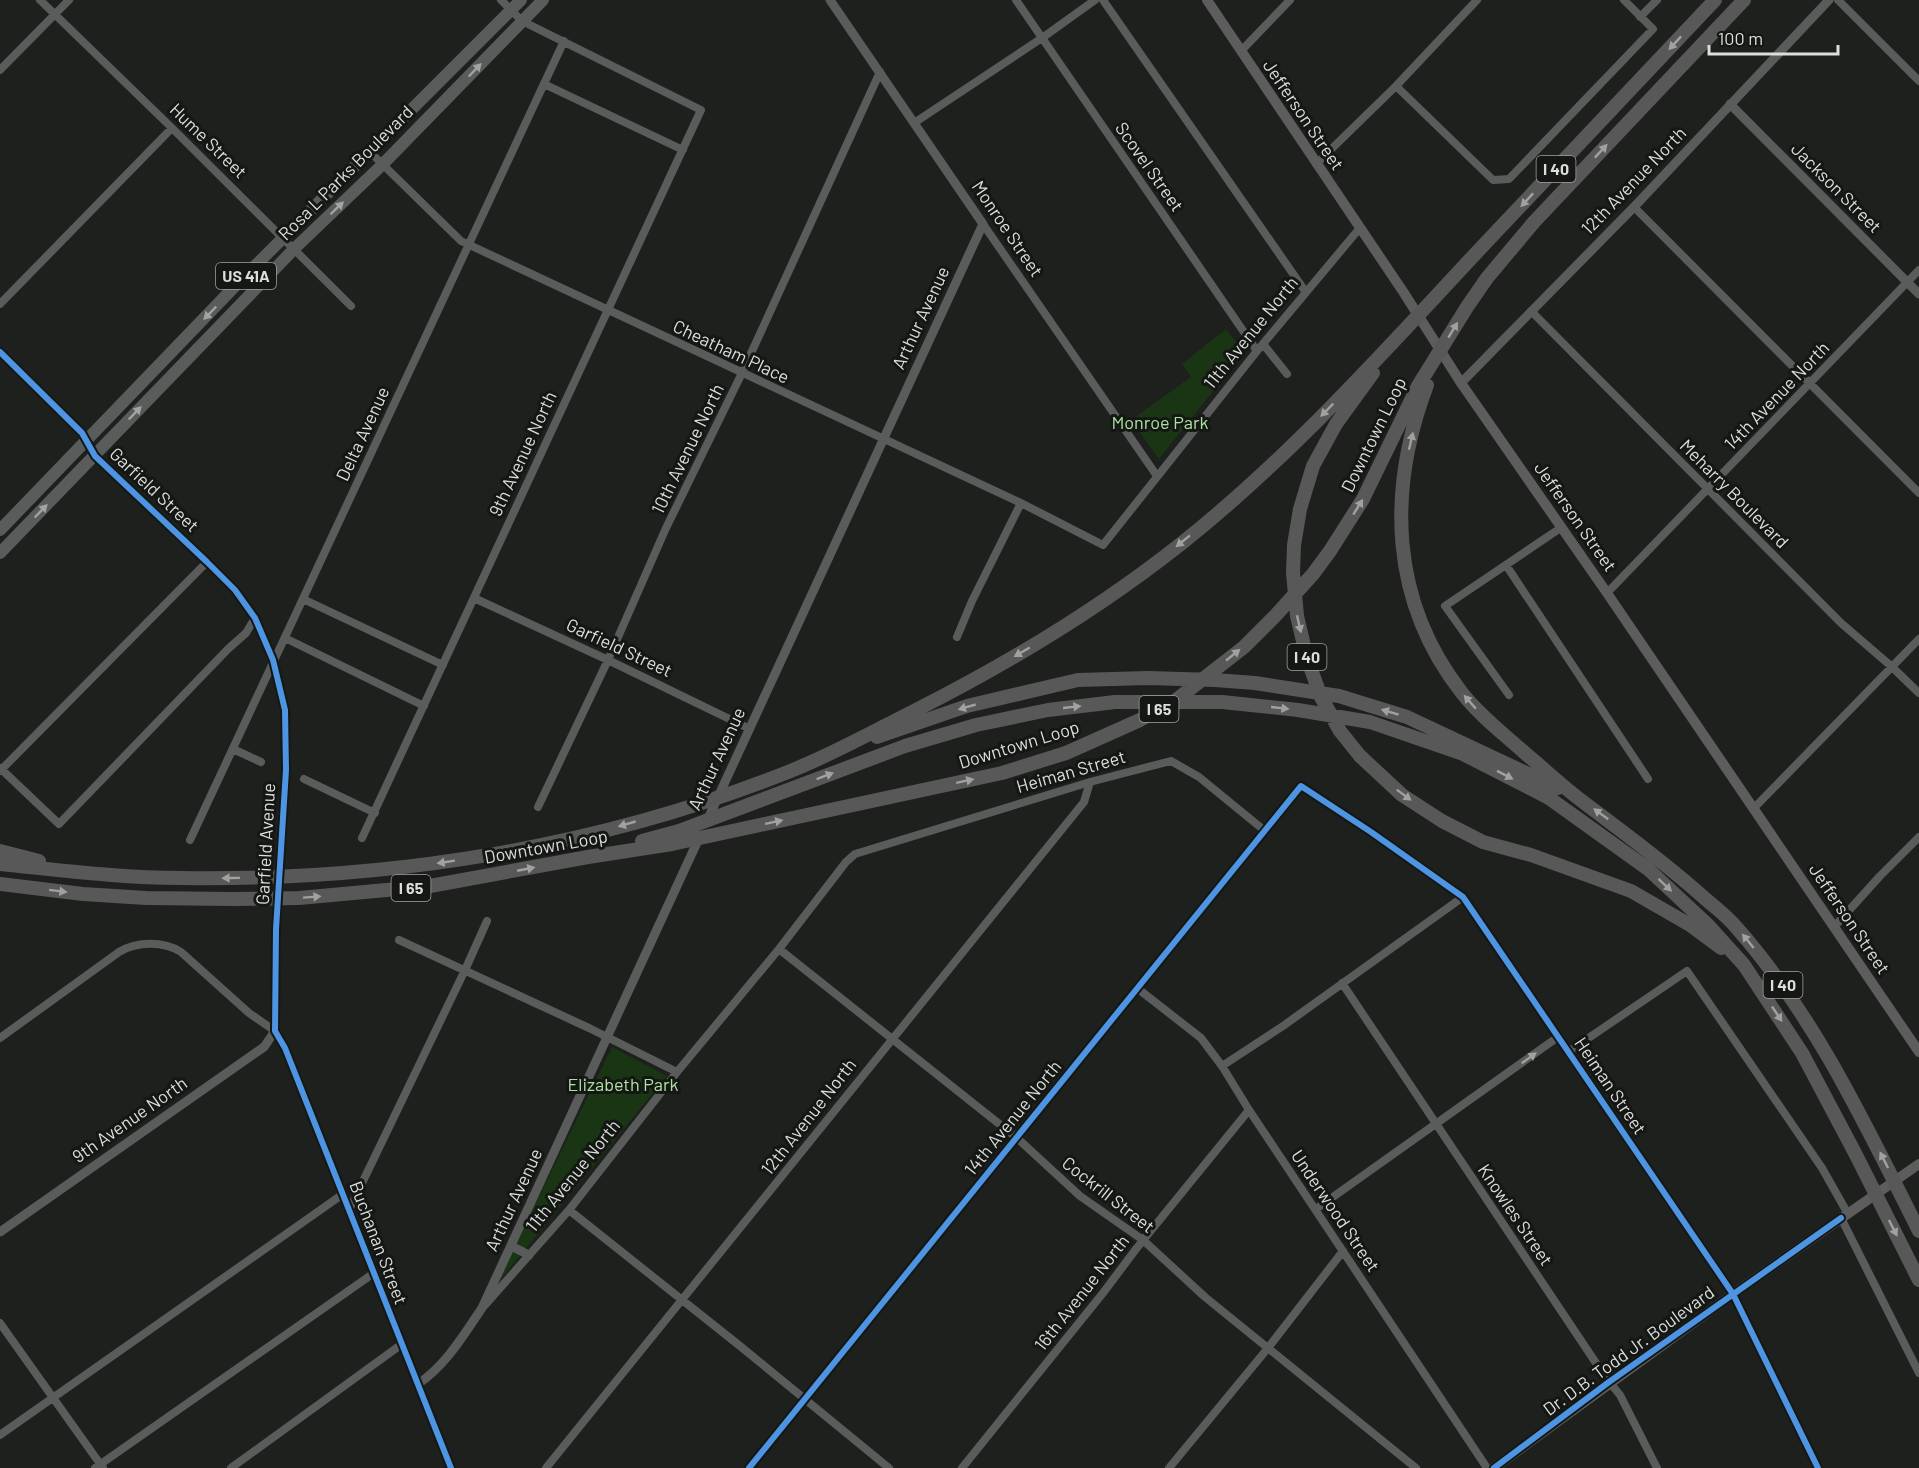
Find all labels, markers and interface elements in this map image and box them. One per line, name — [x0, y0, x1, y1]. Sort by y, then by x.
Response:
scale bar — [1709, 18, 1838, 56]
text: 100 m — [1718, 27, 1763, 49]
one-way arrow — [1668, 35, 1682, 50]
street label: Jefferson Street — [1259, 55, 1349, 174]
one-way arrow — [467, 63, 481, 77]
street label: Hume Street — [166, 98, 252, 182]
street label: Rosa L Parks Boulevard — [273, 100, 417, 244]
street label: Scovel Street — [1111, 118, 1189, 215]
street label: 12th Avenue North — [1576, 122, 1690, 239]
street label: Jackson Street — [1787, 138, 1886, 237]
one-way arrow — [1594, 144, 1608, 159]
road number: I 40 — [1536, 156, 1576, 182]
street label: Monroe Street — [968, 176, 1048, 281]
one-way arrow — [1520, 192, 1534, 206]
one-way arrow — [329, 202, 344, 215]
road number: US 41A — [216, 263, 276, 289]
street label: Arthur Avenue — [887, 263, 954, 373]
street label: 11th Avenue North — [1198, 272, 1302, 393]
one-way arrow — [203, 305, 217, 320]
street label: Cheatham Place — [670, 315, 793, 388]
one-way arrow — [1448, 321, 1458, 338]
street label: 14th Avenue North — [1719, 337, 1833, 454]
street label: Downtown Loop — [1336, 374, 1410, 496]
street label: 10th Avenue North — [646, 380, 728, 517]
street label: Delta Avenue — [331, 383, 393, 484]
street label: 9th Avenue North — [484, 388, 561, 519]
one-way arrow — [1320, 402, 1334, 416]
one-way arrow — [128, 407, 142, 421]
park label: Monroe Park — [1111, 411, 1209, 433]
one-way arrow — [1406, 432, 1416, 451]
street label: Meharry Boulevard — [1676, 434, 1794, 552]
street label: Garfield Street — [105, 442, 204, 536]
street label: Jefferson Street — [1530, 457, 1622, 576]
one-way arrow — [1353, 499, 1364, 515]
one-way arrow — [33, 505, 47, 519]
one-way arrow — [1175, 535, 1191, 548]
street label: Garfield Street — [563, 613, 676, 681]
one-way arrow — [1295, 615, 1304, 634]
road number: I 40 — [1288, 644, 1326, 670]
one-way arrow — [1014, 646, 1030, 657]
one-way arrow — [1226, 650, 1241, 662]
one-way arrow — [1464, 695, 1477, 710]
road number: I 65 — [1140, 696, 1178, 722]
one-way arrow — [1063, 702, 1082, 712]
one-way arrow — [958, 703, 976, 712]
one-way arrow — [1270, 703, 1289, 713]
street label: Arthur Avenue — [683, 704, 750, 814]
one-way arrow — [1381, 707, 1399, 716]
street label: Downtown Loop — [956, 715, 1082, 773]
street label: Heiman Street — [1014, 745, 1128, 797]
one-way arrow — [1496, 770, 1514, 780]
one-way arrow — [816, 771, 834, 781]
one-way arrow — [956, 775, 974, 785]
street label: Garfield Avenue — [251, 782, 279, 905]
one-way arrow — [1396, 789, 1411, 801]
one-way arrow — [1593, 808, 1609, 820]
one-way arrow — [765, 817, 784, 826]
one-way arrow — [618, 820, 636, 829]
street label: Downtown Loop — [482, 824, 609, 868]
one-way arrow — [436, 857, 455, 866]
street label: Jefferson Street — [1805, 859, 1895, 978]
one-way arrow — [516, 864, 535, 873]
one-way arrow — [221, 873, 240, 883]
road number: I 65 — [392, 875, 430, 901]
one-way arrow — [1658, 878, 1673, 892]
one-way arrow — [49, 887, 68, 896]
one-way arrow — [302, 892, 321, 901]
one-way arrow — [1742, 934, 1754, 949]
road number: I 40 — [1764, 972, 1802, 998]
one-way arrow — [1771, 1006, 1782, 1022]
street label: Heiman Street — [1570, 1033, 1651, 1138]
one-way arrow — [1521, 1053, 1536, 1065]
street label: 12th Avenue North — [756, 1054, 860, 1179]
street label: 14th Avenue North — [959, 1055, 1065, 1179]
street label: 9th Avenue North — [68, 1071, 191, 1167]
park label: Elizabeth Park — [567, 1073, 679, 1095]
street label: 11th Avenue North — [520, 1115, 624, 1236]
street label: Arthur Avenue — [480, 1145, 547, 1255]
street label: Underwood Street — [1287, 1145, 1385, 1276]
street label: Cockrill Street — [1058, 1151, 1159, 1237]
one-way arrow — [1879, 1151, 1889, 1169]
street label: Knowles Street — [1474, 1159, 1558, 1270]
street label: Buchanan Street — [345, 1178, 413, 1307]
one-way arrow — [1888, 1219, 1897, 1236]
street label: 16th Avenue North — [1029, 1230, 1133, 1355]
street label: Dr. D.B. Todd Jr. Boulevard — [1539, 1281, 1718, 1420]

